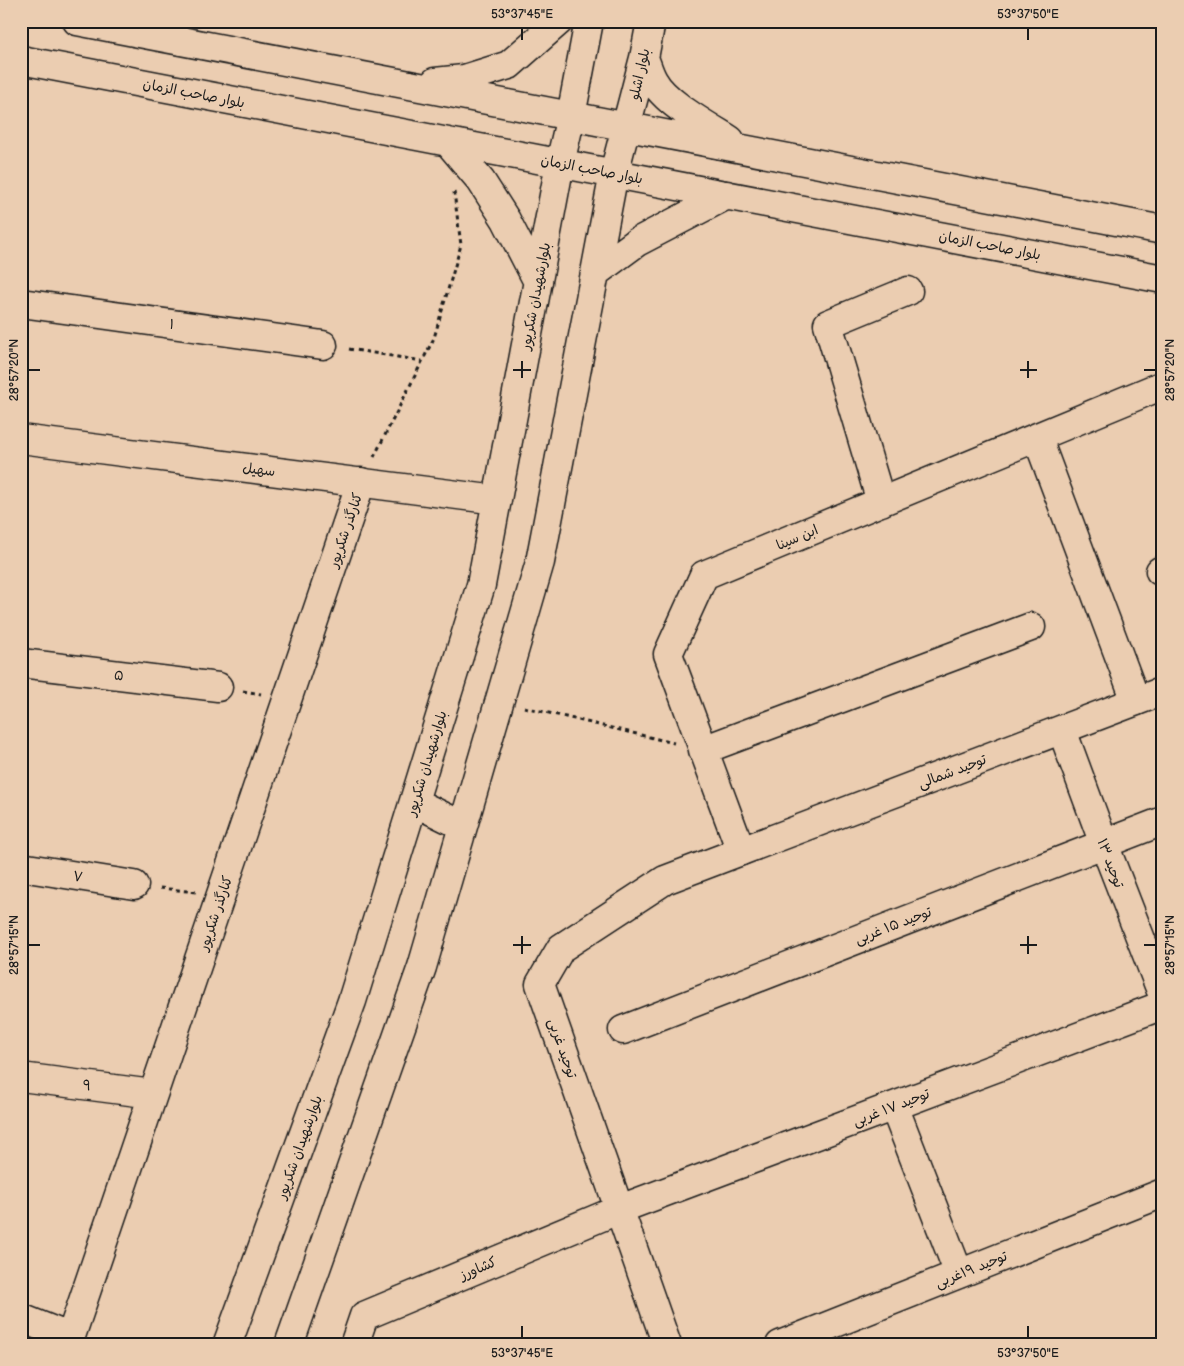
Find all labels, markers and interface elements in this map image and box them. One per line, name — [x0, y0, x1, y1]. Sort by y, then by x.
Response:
text: 53°37'45"E — [491, 7, 553, 22]
text: 53°37'50"E — [997, 7, 1059, 22]
street label: بلوار اشلو — [625, 47, 655, 103]
street label: بلوار صاحب الزمان — [142, 75, 246, 112]
street label: بلوار صاحب الزمان — [540, 151, 644, 188]
street label: بلوار صاحب الزمان — [938, 227, 1042, 264]
street label: بلوارشهیدان شکرپور — [517, 241, 555, 352]
street label: ۱ — [168, 316, 176, 333]
text: 28°57'20"N — [7, 339, 22, 401]
text: 28°57'20"N — [1163, 339, 1178, 401]
street label: سهیل — [242, 459, 276, 480]
street label: کنارگذر شکرپور — [324, 490, 367, 571]
street label: ابن سینا — [774, 521, 821, 554]
street label: ۵ — [113, 666, 125, 685]
street label: بلوارشهیدان شکرپور — [402, 708, 452, 819]
street label: توحید شمالی — [916, 750, 990, 792]
street label: توحید ۱۳ — [1093, 836, 1128, 891]
street label: ۷ — [72, 867, 84, 886]
street label: کنارگذر شکرپور — [194, 873, 237, 954]
street label: توحید ۱۵ غربی — [852, 903, 935, 948]
text: 28°57'15"N — [7, 915, 22, 975]
text: 28°57'15"N — [1163, 915, 1178, 975]
street label: توحید غربی — [544, 1016, 581, 1081]
street label: ۹ — [81, 1076, 92, 1095]
street label: توحید ۱۷ غربی — [850, 1085, 933, 1130]
street label: بلوارشهیدان شکرپور — [272, 1093, 327, 1203]
street label: توحید ۱۹غربی — [933, 1247, 1011, 1292]
street label: کشاورز — [456, 1253, 499, 1284]
text: 53°37'45"E — [491, 1346, 553, 1361]
text: 53°37'50"E — [997, 1346, 1059, 1361]

